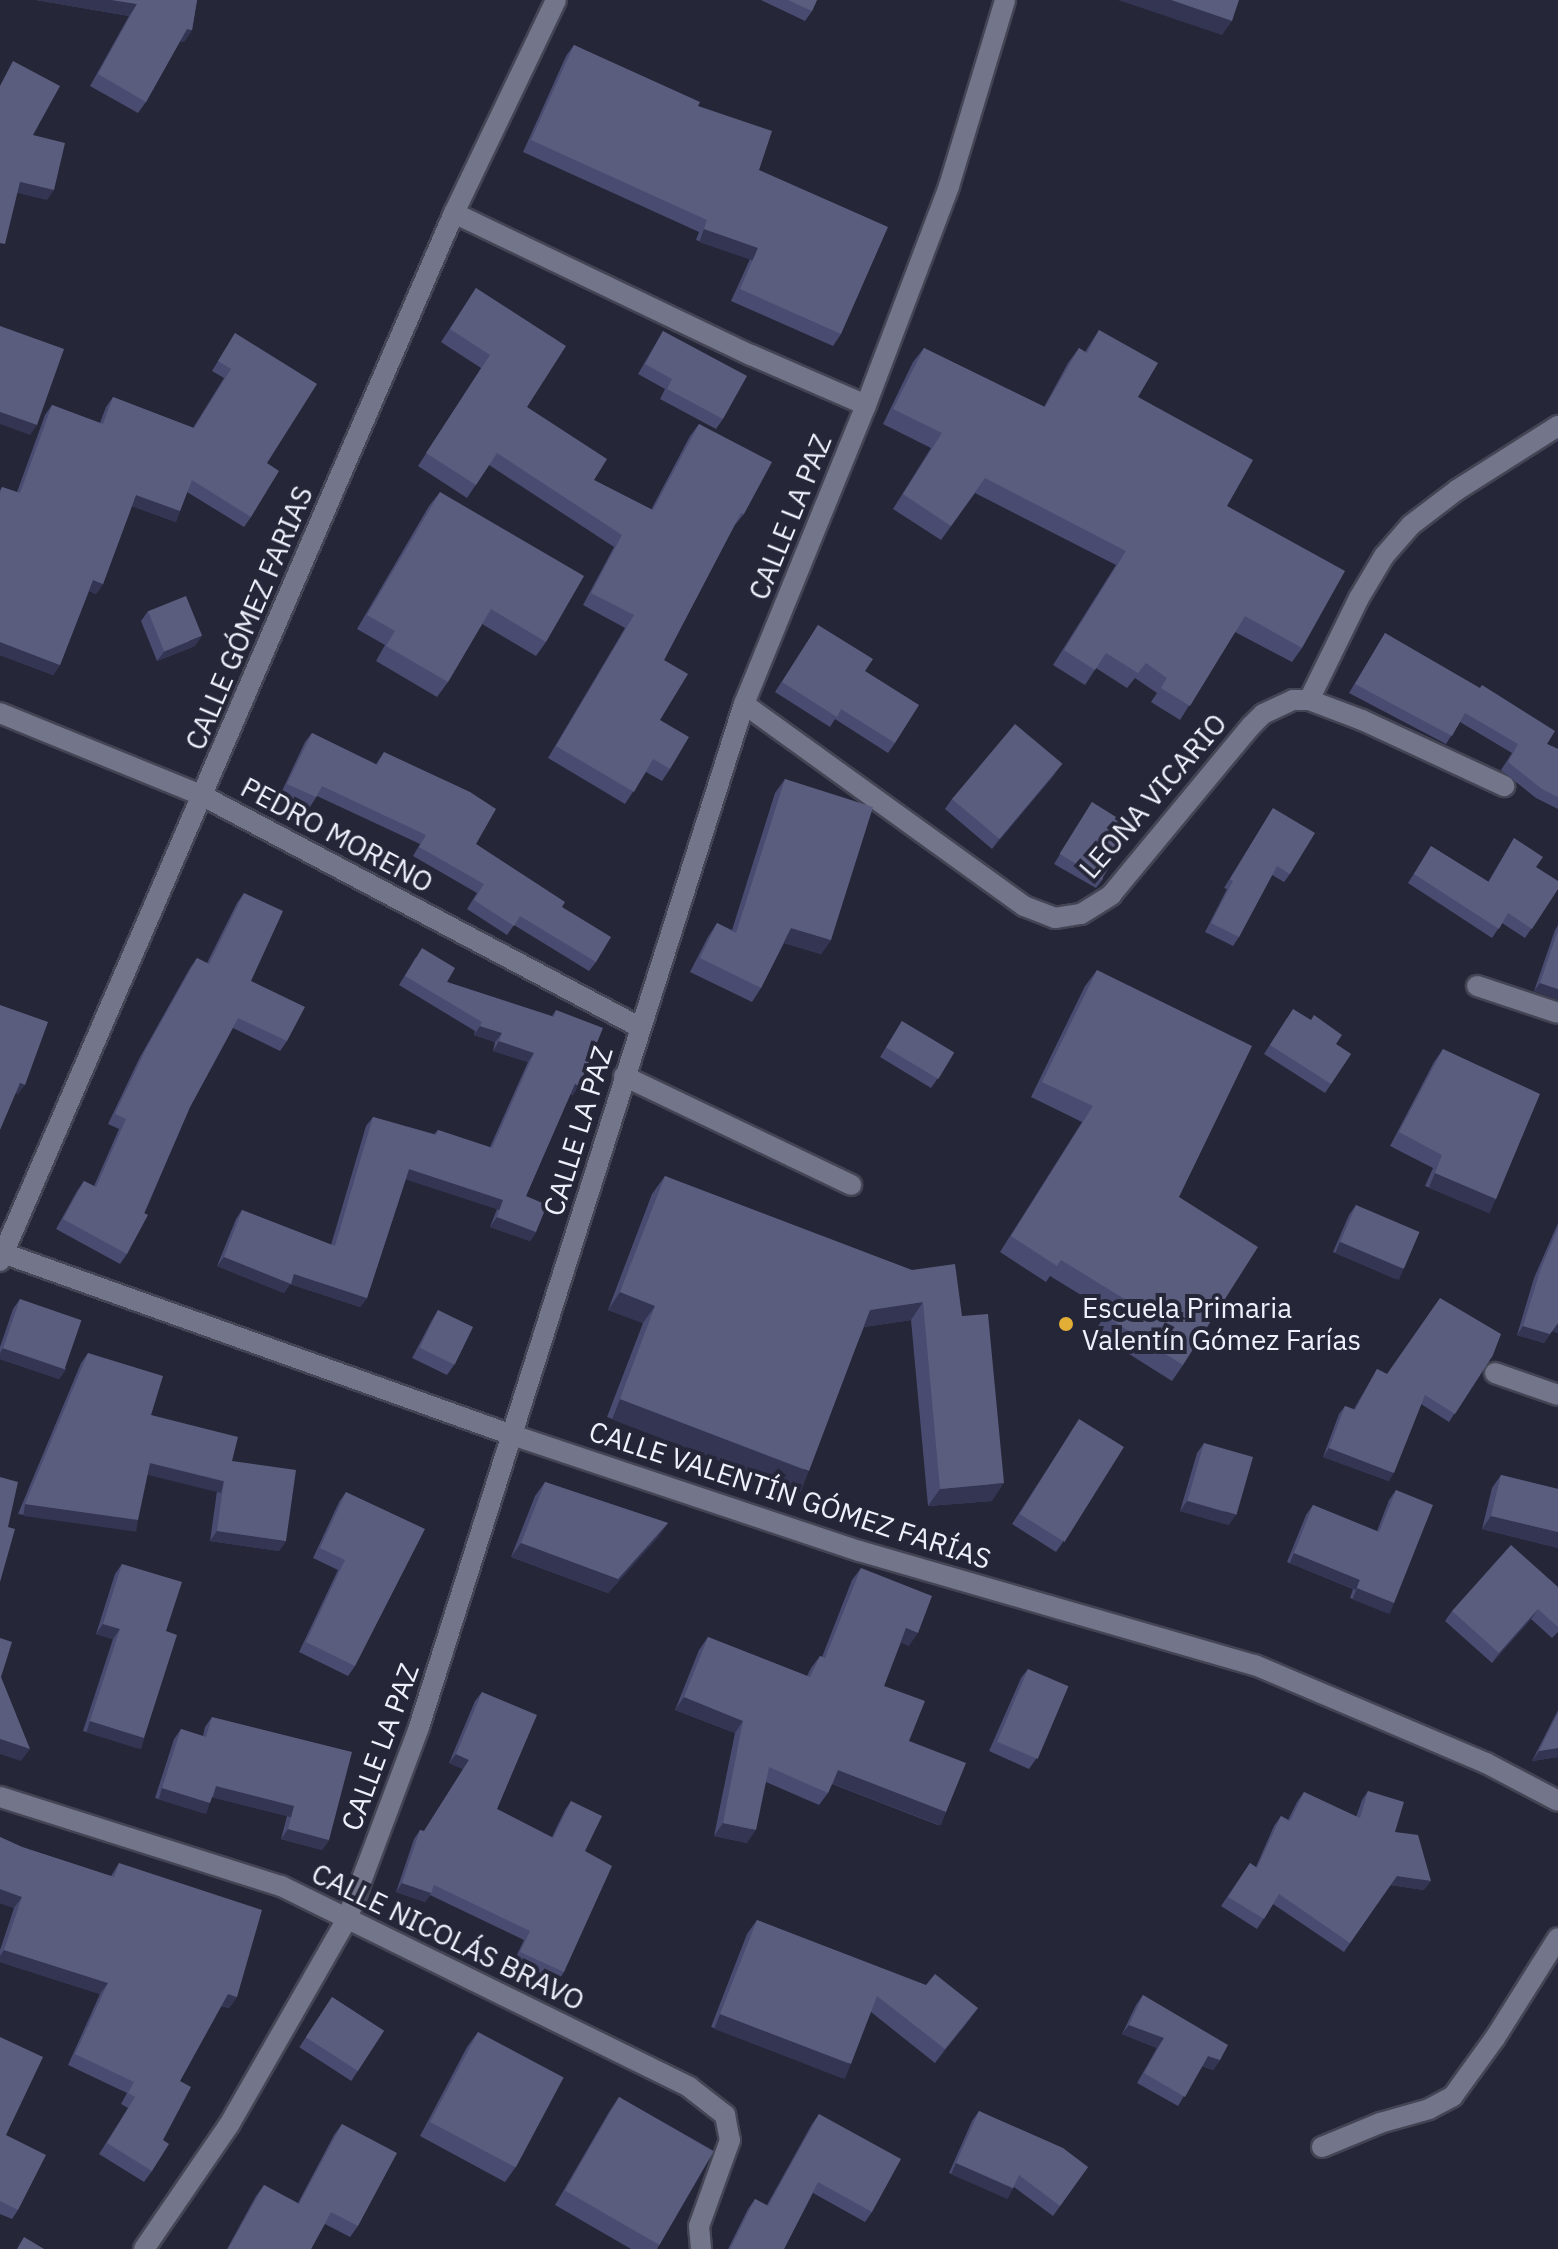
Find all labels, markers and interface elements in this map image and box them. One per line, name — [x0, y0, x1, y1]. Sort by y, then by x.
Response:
street label: CALLE LA PAZ — [742, 429, 838, 605]
street label: CALLE GÓMEZ FARIAS — [178, 481, 320, 755]
street label: LEONA VICARIO — [1072, 707, 1234, 885]
street label: PEDRO MORENO — [235, 770, 439, 900]
street label: CALLE LA PAZ — [536, 1042, 620, 1220]
place label: Escuela Primaria Valentín Gómez Farías — [1082, 1291, 1361, 1357]
marker: Escuela Primaria Valentín Gómez Farías — [1057, 1315, 1075, 1333]
street label: CALLE VALENTÍN GÓMEZ FARÍAS — [585, 1414, 995, 1576]
street label: CALLE LA PAZ — [334, 1659, 426, 1835]
street label: CALLE NICOLÁS BRAVO — [306, 1856, 590, 2018]

